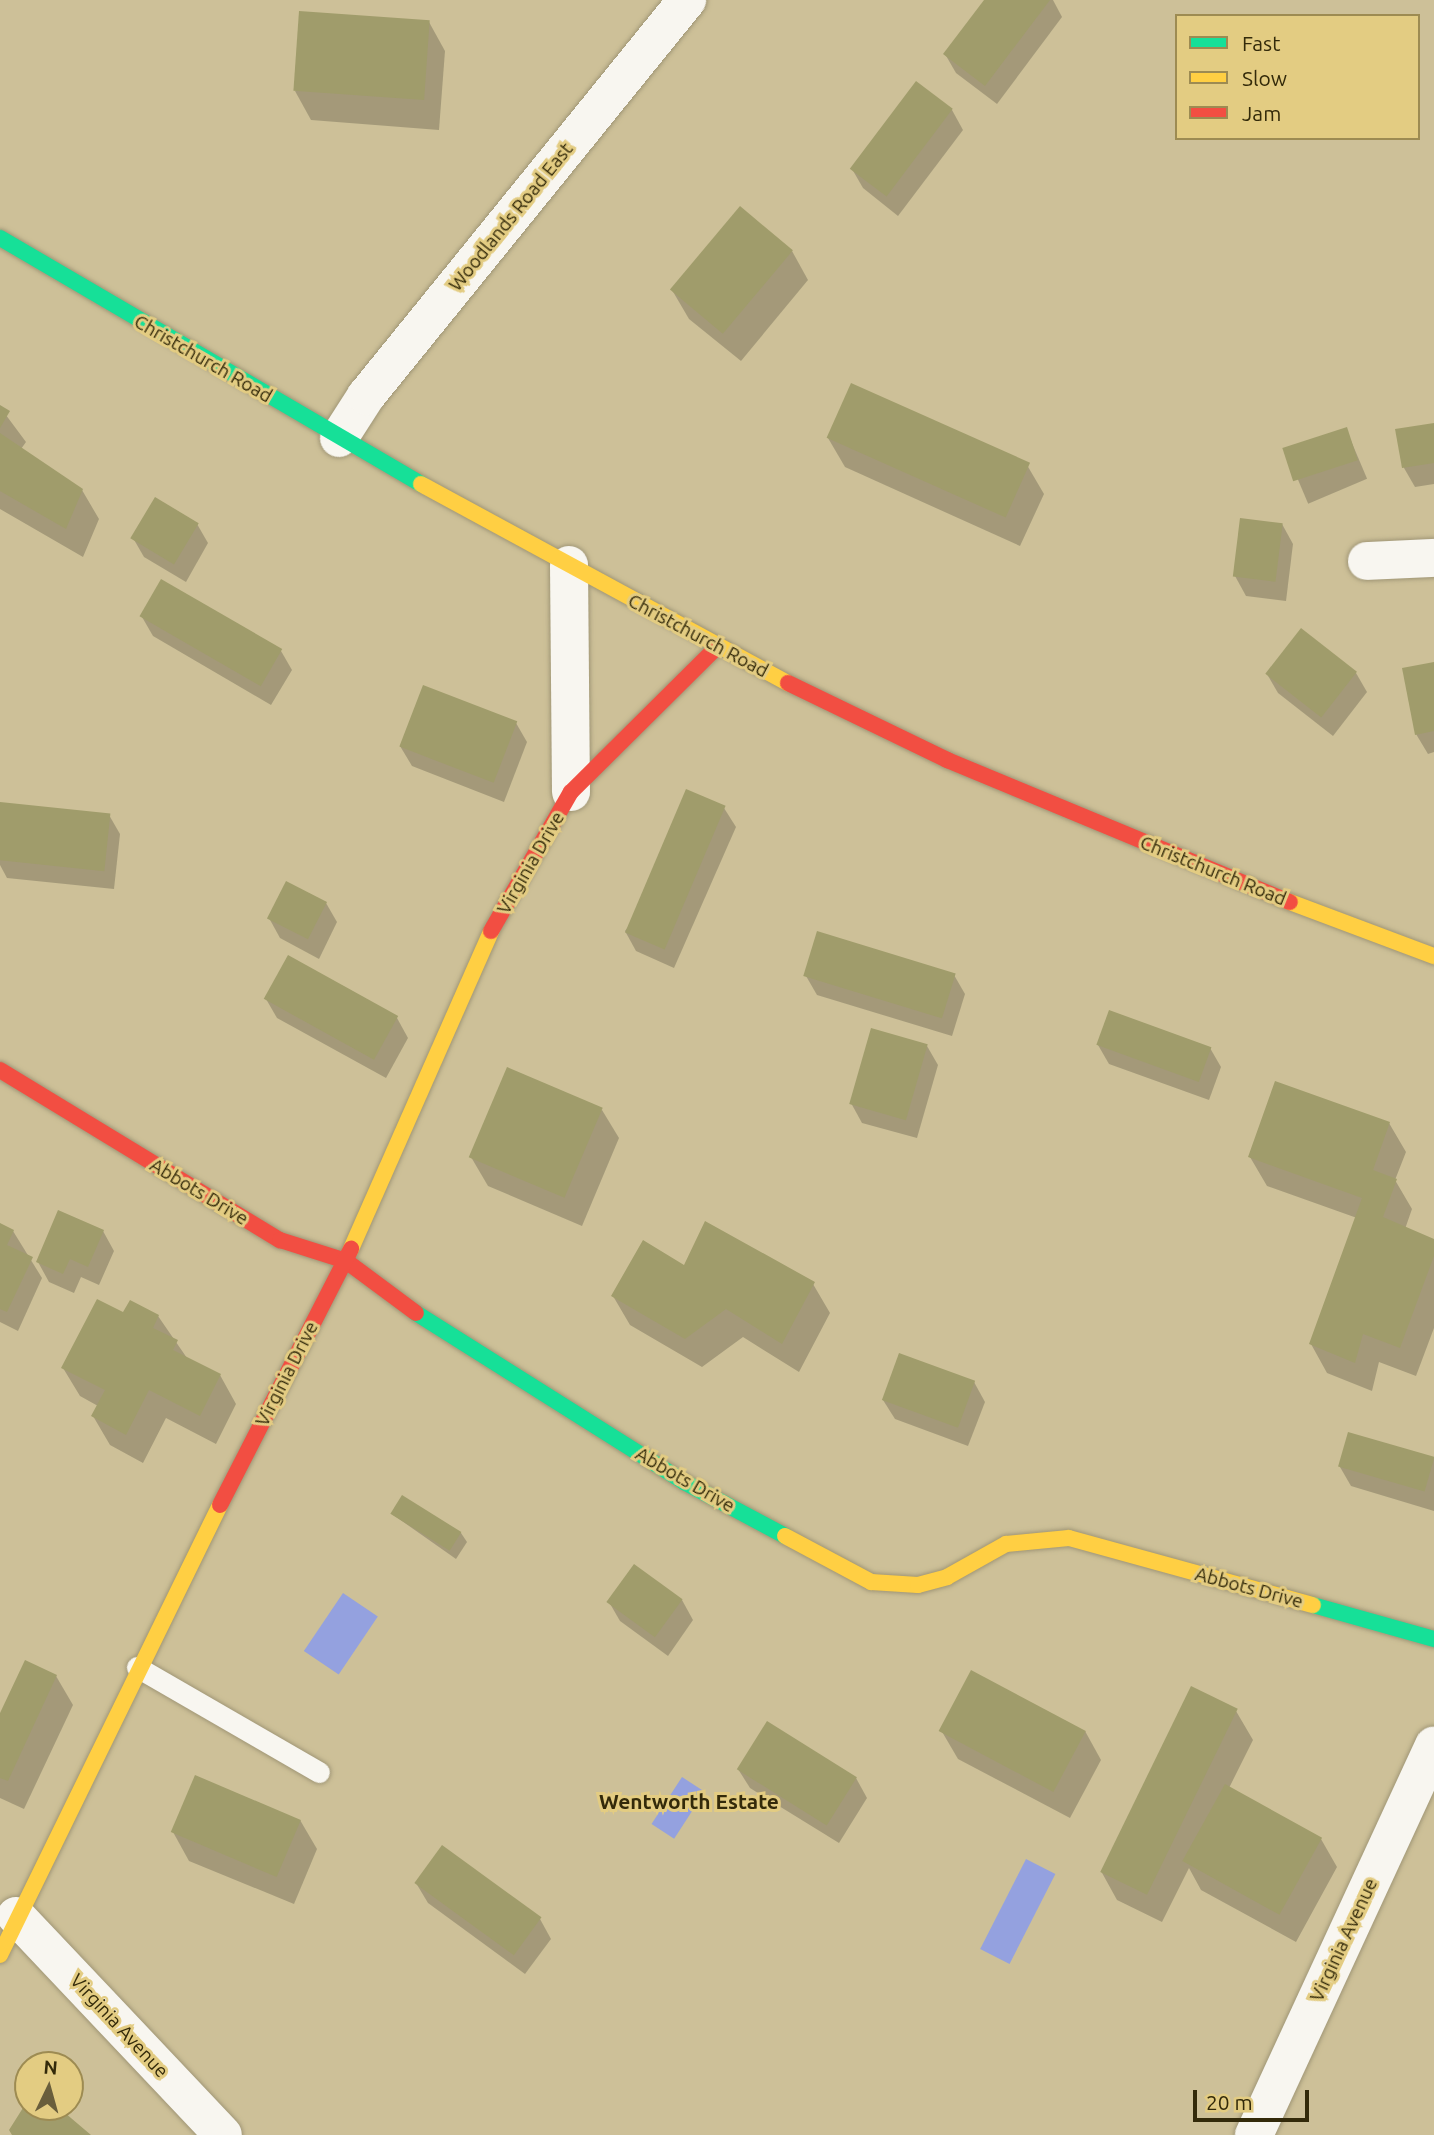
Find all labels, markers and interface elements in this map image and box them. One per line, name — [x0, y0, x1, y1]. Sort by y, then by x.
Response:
legend — [1175, 14, 1420, 140]
text: Fast — [1242, 31, 1280, 55]
text: Slow — [1242, 66, 1287, 90]
text: Jam — [1242, 101, 1281, 125]
street label: Woodlands Road East — [444, 138, 578, 296]
street label: Christchurch Road — [130, 310, 276, 408]
street label: Christchurch Road — [624, 589, 772, 683]
street label: Virginia Drive — [492, 808, 570, 918]
street label: Christchurch Road — [1137, 831, 1289, 911]
street label: Abbots Drive — [146, 1154, 252, 1230]
street label: Virginia Drive — [251, 1318, 323, 1430]
street label: Abbots Drive — [631, 1442, 739, 1518]
street label: Abbots Drive — [1193, 1563, 1305, 1613]
district label: Wentworth Estate — [599, 1788, 779, 1814]
street label: Virginia Avenue — [1305, 1875, 1383, 2005]
street label: Virginia Avenue — [65, 1969, 173, 2083]
north arrow — [14, 2051, 84, 2121]
text: N — [43, 2055, 59, 2079]
scale bar — [1196, 2076, 1312, 2120]
text: 20 m — [1206, 2090, 1253, 2114]

